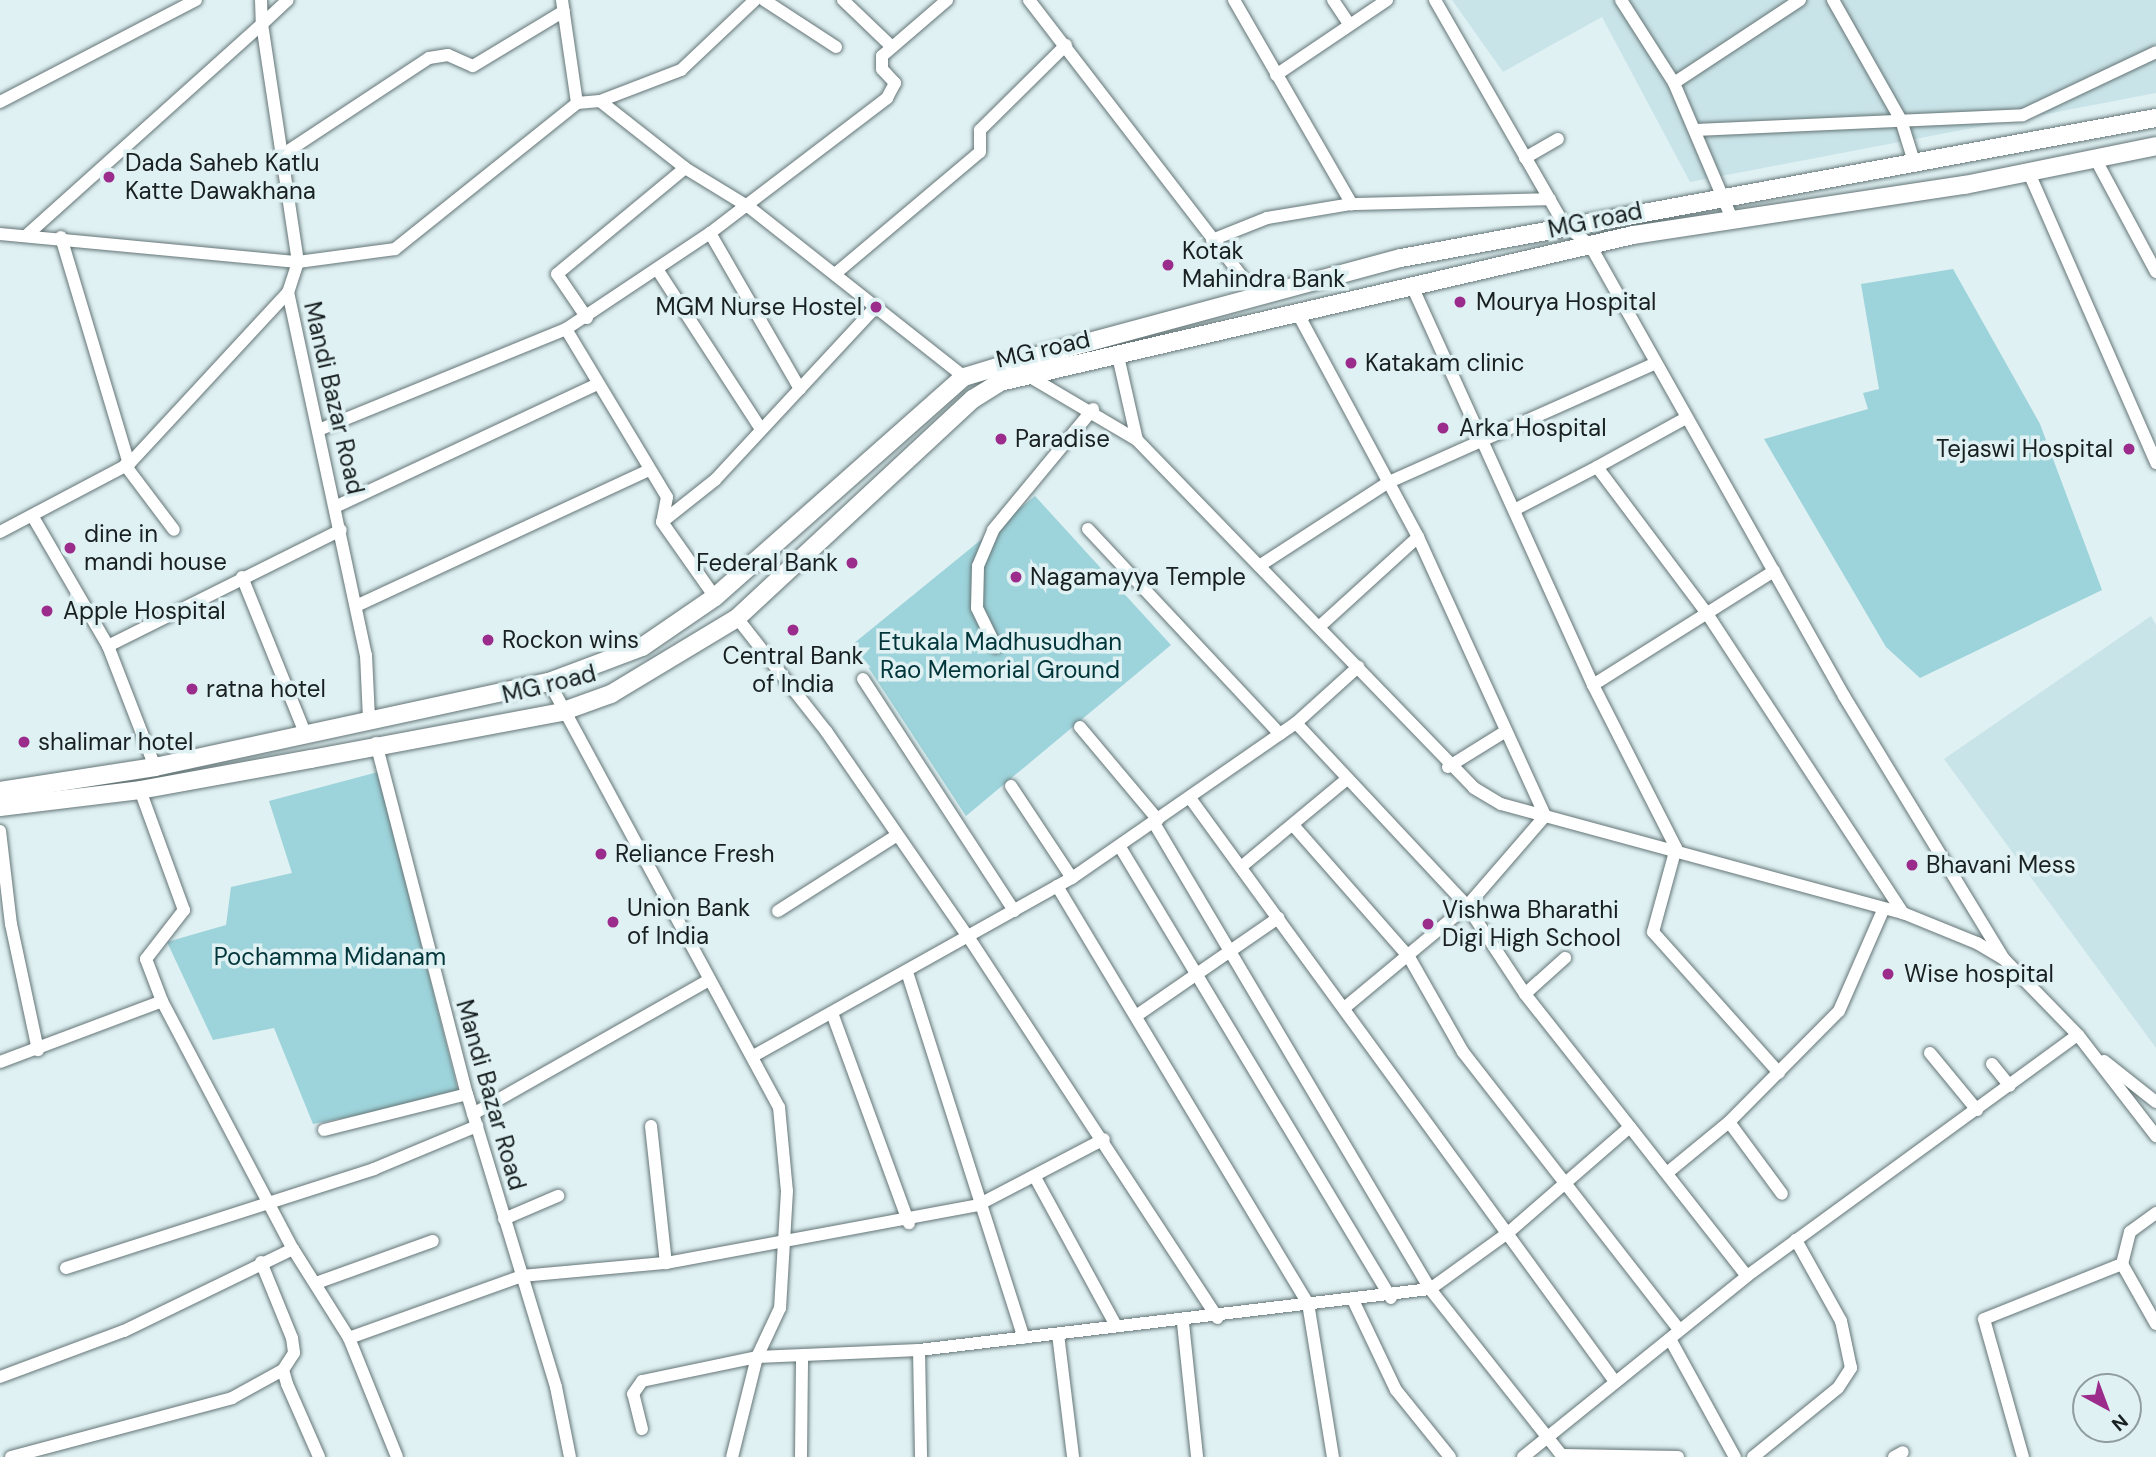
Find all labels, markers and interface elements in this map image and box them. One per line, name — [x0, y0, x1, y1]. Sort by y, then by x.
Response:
place label: Dada Saheb Katlu Katte Dawakhana — [125, 149, 320, 205]
marker: Dada Saheb Katlu Katte Dawakhana — [99, 167, 119, 187]
street label: MG road — [1545, 196, 1645, 244]
place label: Kotak Mahindra Bank — [1182, 237, 1345, 293]
marker: Kotak Mahindra Bank — [1160, 257, 1176, 273]
place label: Mourya Hospital — [1476, 288, 1656, 316]
marker: Mourya Hospital — [1450, 292, 1470, 312]
place label: MGM Nurse Hostel — [656, 293, 862, 321]
street label: Mandi Bazar Road — [298, 299, 370, 497]
marker: MGM Nurse Hostel — [868, 299, 884, 315]
street label: MG road — [993, 324, 1093, 374]
place label: Katakam clinic — [1365, 349, 1525, 377]
marker: Katakam clinic — [1343, 355, 1359, 371]
place label: Arka Hospital — [1459, 414, 1606, 442]
marker: Arka Hospital — [1433, 418, 1453, 438]
place label: Paradise — [1015, 425, 1110, 453]
marker: Paradise — [993, 431, 1009, 447]
place label: Tejaswi Hospital — [1936, 435, 2113, 463]
marker: Tejaswi Hospital — [2119, 439, 2139, 459]
place label: dine in mandi house — [84, 520, 227, 576]
marker: dine in mandi house — [62, 540, 78, 556]
place label: Federal Bank — [696, 549, 838, 577]
marker: Federal Bank — [844, 555, 860, 571]
place label: Nagamayya Temple — [1030, 563, 1246, 591]
marker: Nagamayya Temple — [1008, 569, 1024, 585]
place label: Apple Hospital — [63, 597, 226, 625]
marker: Apple Hospital — [37, 601, 57, 621]
marker: Central Bank of India — [785, 622, 801, 638]
place label: Rockon wins — [502, 626, 639, 654]
park label: Etukala Madhusudhan Rao Memorial Ground — [878, 628, 1122, 684]
marker: Rockon wins — [480, 632, 496, 648]
place label: Central Bank of India — [722, 642, 864, 698]
street label: MG road — [499, 658, 599, 710]
place label: ratna hotel — [206, 675, 326, 703]
marker: ratna hotel — [184, 681, 200, 697]
place label: shalimar hotel — [38, 728, 193, 756]
marker: shalimar hotel — [16, 734, 32, 750]
place label: Reliance Fresh — [615, 840, 775, 868]
marker: Reliance Fresh — [593, 846, 609, 862]
place label: Bhavani Mess — [1926, 851, 2076, 879]
marker: Bhavani Mess — [1904, 857, 1920, 873]
place label: Union Bank of India — [627, 894, 750, 950]
place label: Vishwa Bharathi Digi High School — [1442, 896, 1621, 952]
marker: Union Bank of India — [605, 914, 621, 930]
marker: Vishwa Bharathi Digi High School — [1420, 916, 1436, 932]
park label: Pochamma Midanam — [214, 943, 446, 971]
place label: Wise hospital — [1904, 960, 2054, 988]
marker: Wise hospital — [1878, 964, 1898, 984]
street label: Mandi Bazar Road — [450, 996, 532, 1194]
north arrow — [2072, 1373, 2142, 1443]
text: N — [2106, 1409, 2133, 1437]

